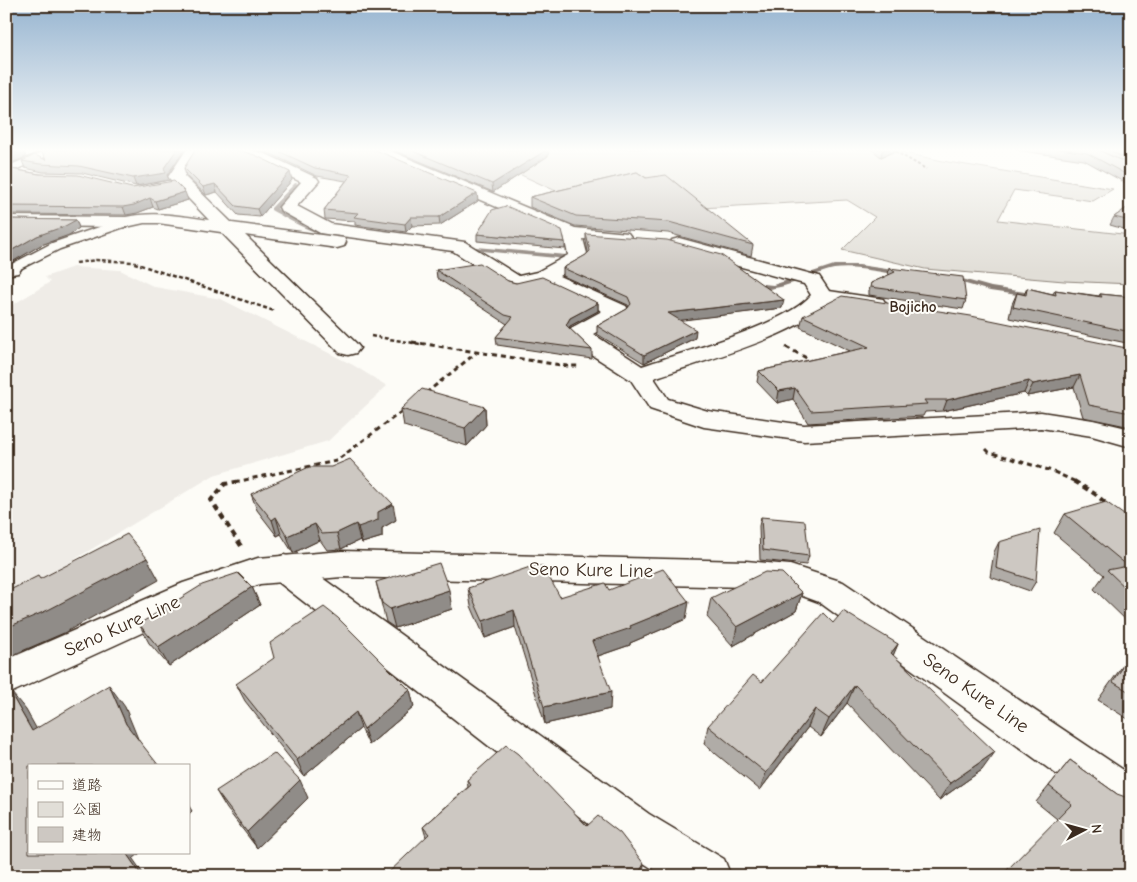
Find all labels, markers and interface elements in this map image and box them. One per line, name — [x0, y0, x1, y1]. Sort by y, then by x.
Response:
district label: Bojicho — [889, 298, 937, 316]
street label: Seno Kure Line — [529, 558, 653, 582]
street label: Seno Kure Line — [61, 591, 183, 661]
street label: Seno Kure Line — [919, 648, 1033, 738]
legend — [28, 764, 190, 854]
text: 道路 — [72, 776, 102, 794]
text: 公園 — [72, 800, 102, 818]
north arrow — [1060, 804, 1110, 854]
text: N — [1088, 823, 1105, 834]
text: 建物 — [72, 826, 102, 844]

